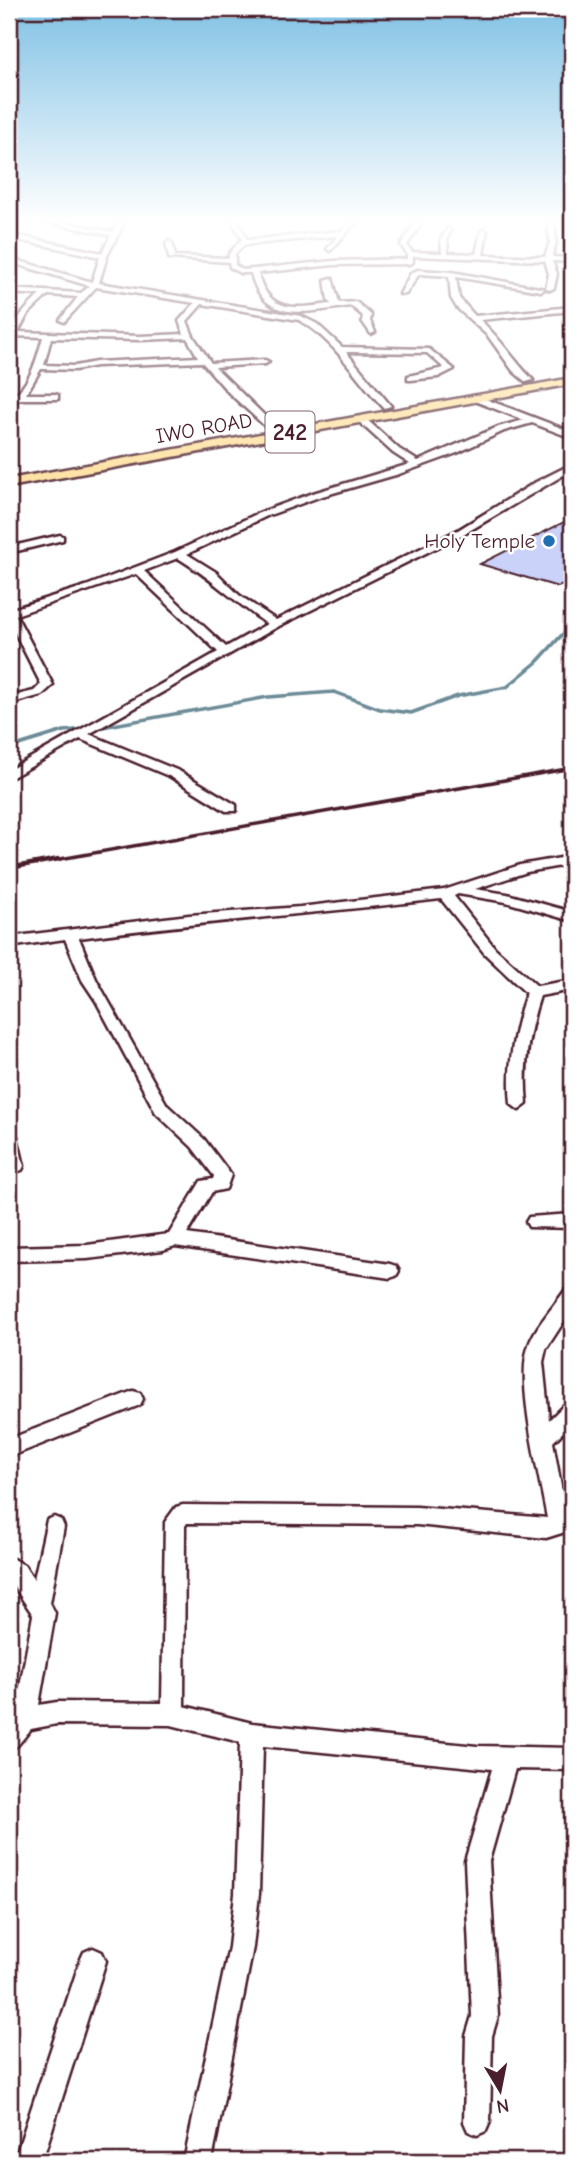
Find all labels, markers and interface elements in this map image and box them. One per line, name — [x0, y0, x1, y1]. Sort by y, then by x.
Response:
street label: IWO ROAD — [154, 408, 254, 448]
road number: 242 — [266, 412, 314, 452]
place label: Holy Temple — [424, 529, 535, 553]
marker: Holy Temple — [541, 533, 557, 549]
north arrow — [466, 2054, 536, 2124]
text: N — [495, 2094, 511, 2118]

